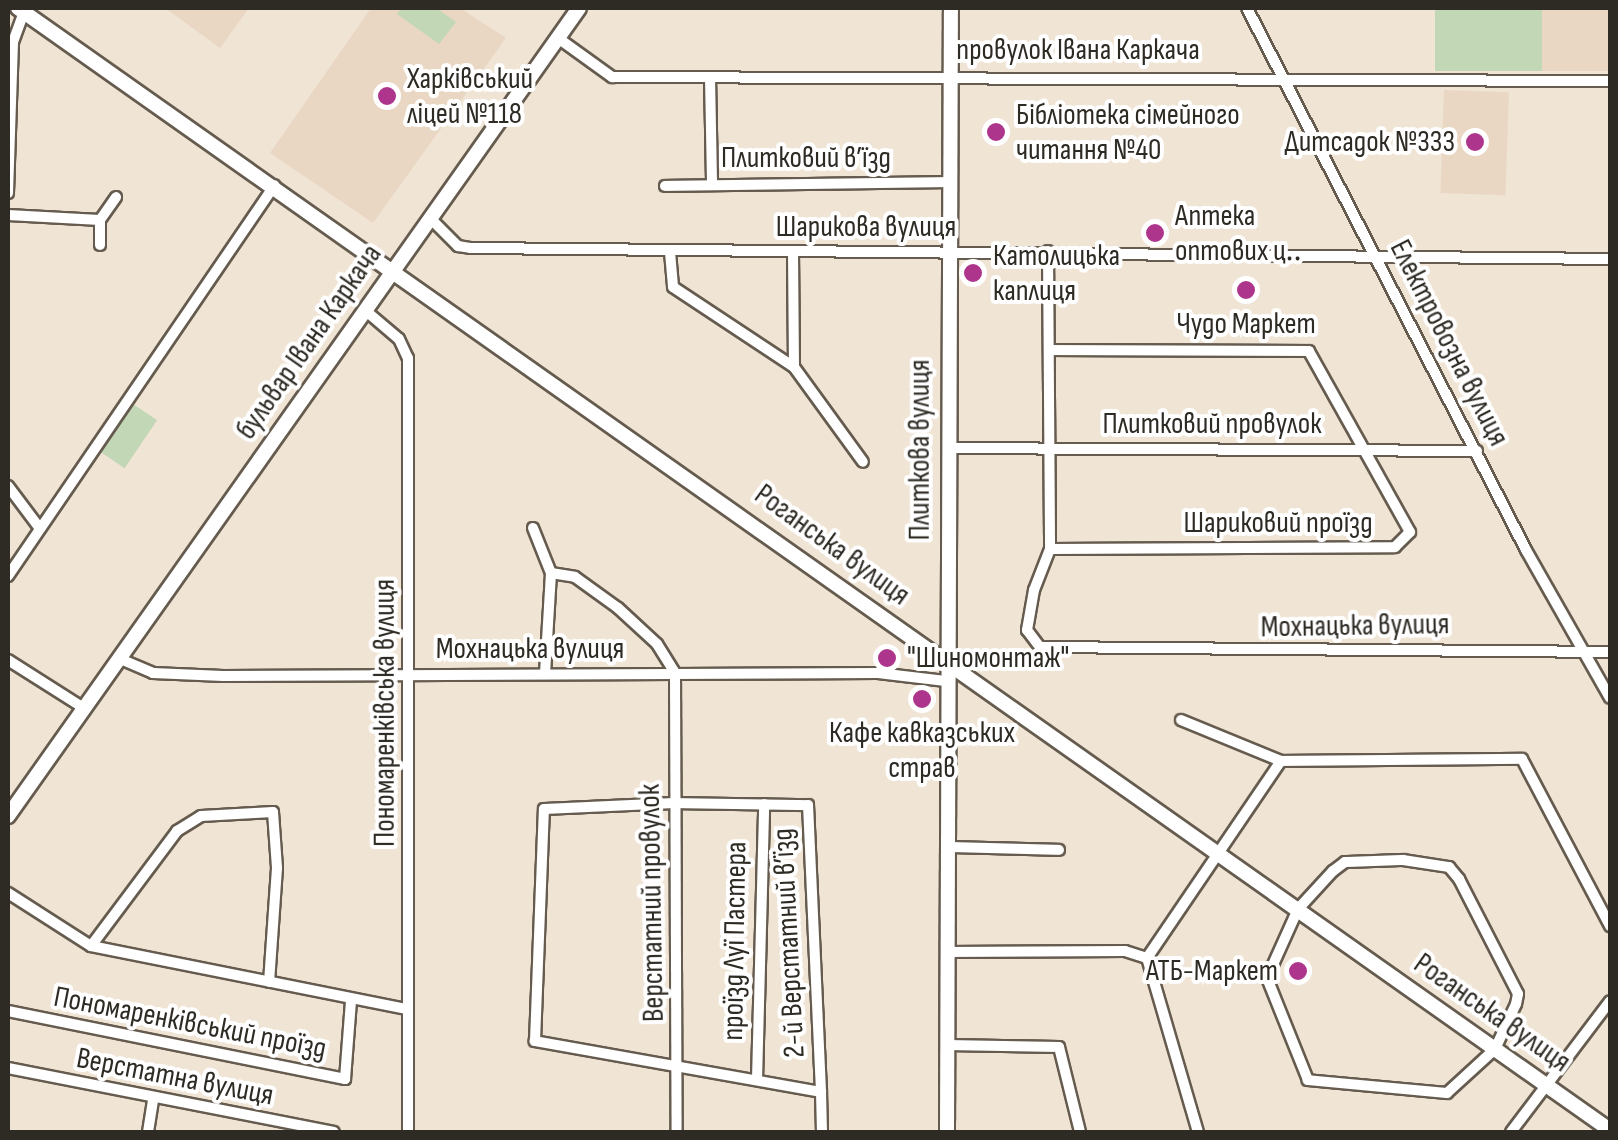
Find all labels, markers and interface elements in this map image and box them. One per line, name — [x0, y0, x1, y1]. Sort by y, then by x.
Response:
street label: провулок Івана Каркача — [956, 32, 1200, 68]
place label: Харківський ліцей №118 — [407, 61, 533, 132]
marker: Харківський ліцей №118 — [376, 85, 398, 107]
place label: Бібліотека сімейного читання №40 — [1016, 97, 1240, 168]
marker: Бібліотека сімейного читання №40 — [985, 121, 1007, 143]
place label: Дитсадок №333 — [1284, 124, 1455, 160]
marker: Дитсадок №333 — [1464, 131, 1486, 153]
street label: Плитковий в’їзд — [721, 140, 891, 176]
place label: Аптека оптових ц‥ — [1175, 198, 1302, 268]
street label: Шарикова вулиця — [776, 209, 956, 245]
marker: Аптека оптових ц‥ — [1144, 222, 1166, 244]
street label: Електровозна вулиця — [1382, 234, 1516, 452]
street label: бульвар Івана Каркача — [228, 238, 390, 446]
place label: Католицька каплиця — [993, 238, 1120, 308]
marker: Католицька каплиця — [962, 262, 984, 284]
marker: Чудо Маркет — [1235, 279, 1257, 301]
place label: Чудо Маркет — [1176, 306, 1316, 342]
street label: Плиткова вулиця — [902, 360, 938, 540]
street label: Плитковий провулок — [1103, 406, 1321, 442]
street label: Роганська вулиця — [747, 477, 917, 613]
street label: Шариковий проїзд — [1183, 505, 1373, 541]
street label: Пономаренківська вулиця — [367, 579, 403, 847]
street label: Мохнацька вулиця — [1260, 606, 1450, 646]
street label: Мохнацька вулиця — [436, 631, 624, 667]
place label: "Шиномонтаж" — [907, 640, 1069, 676]
marker: "Шиномонтаж" — [876, 647, 898, 669]
marker: Кафе кавказських страв — [911, 688, 933, 710]
place label: Кафе кавказських страв — [829, 715, 1015, 786]
street label: Верстатний провулок — [632, 784, 672, 1022]
street label: 2-й Верстатний в’їзд — [765, 827, 813, 1059]
street label: проїзд Луї Пастера — [715, 841, 755, 1041]
street label: Роганська вулиця — [1407, 946, 1577, 1080]
place label: АТБ-Маркет — [1146, 953, 1278, 989]
marker: АТБ-Маркет — [1287, 960, 1309, 982]
street label: Пономаренківський проїзд — [51, 979, 329, 1067]
street label: Верстатна вулиця — [74, 1040, 276, 1114]

